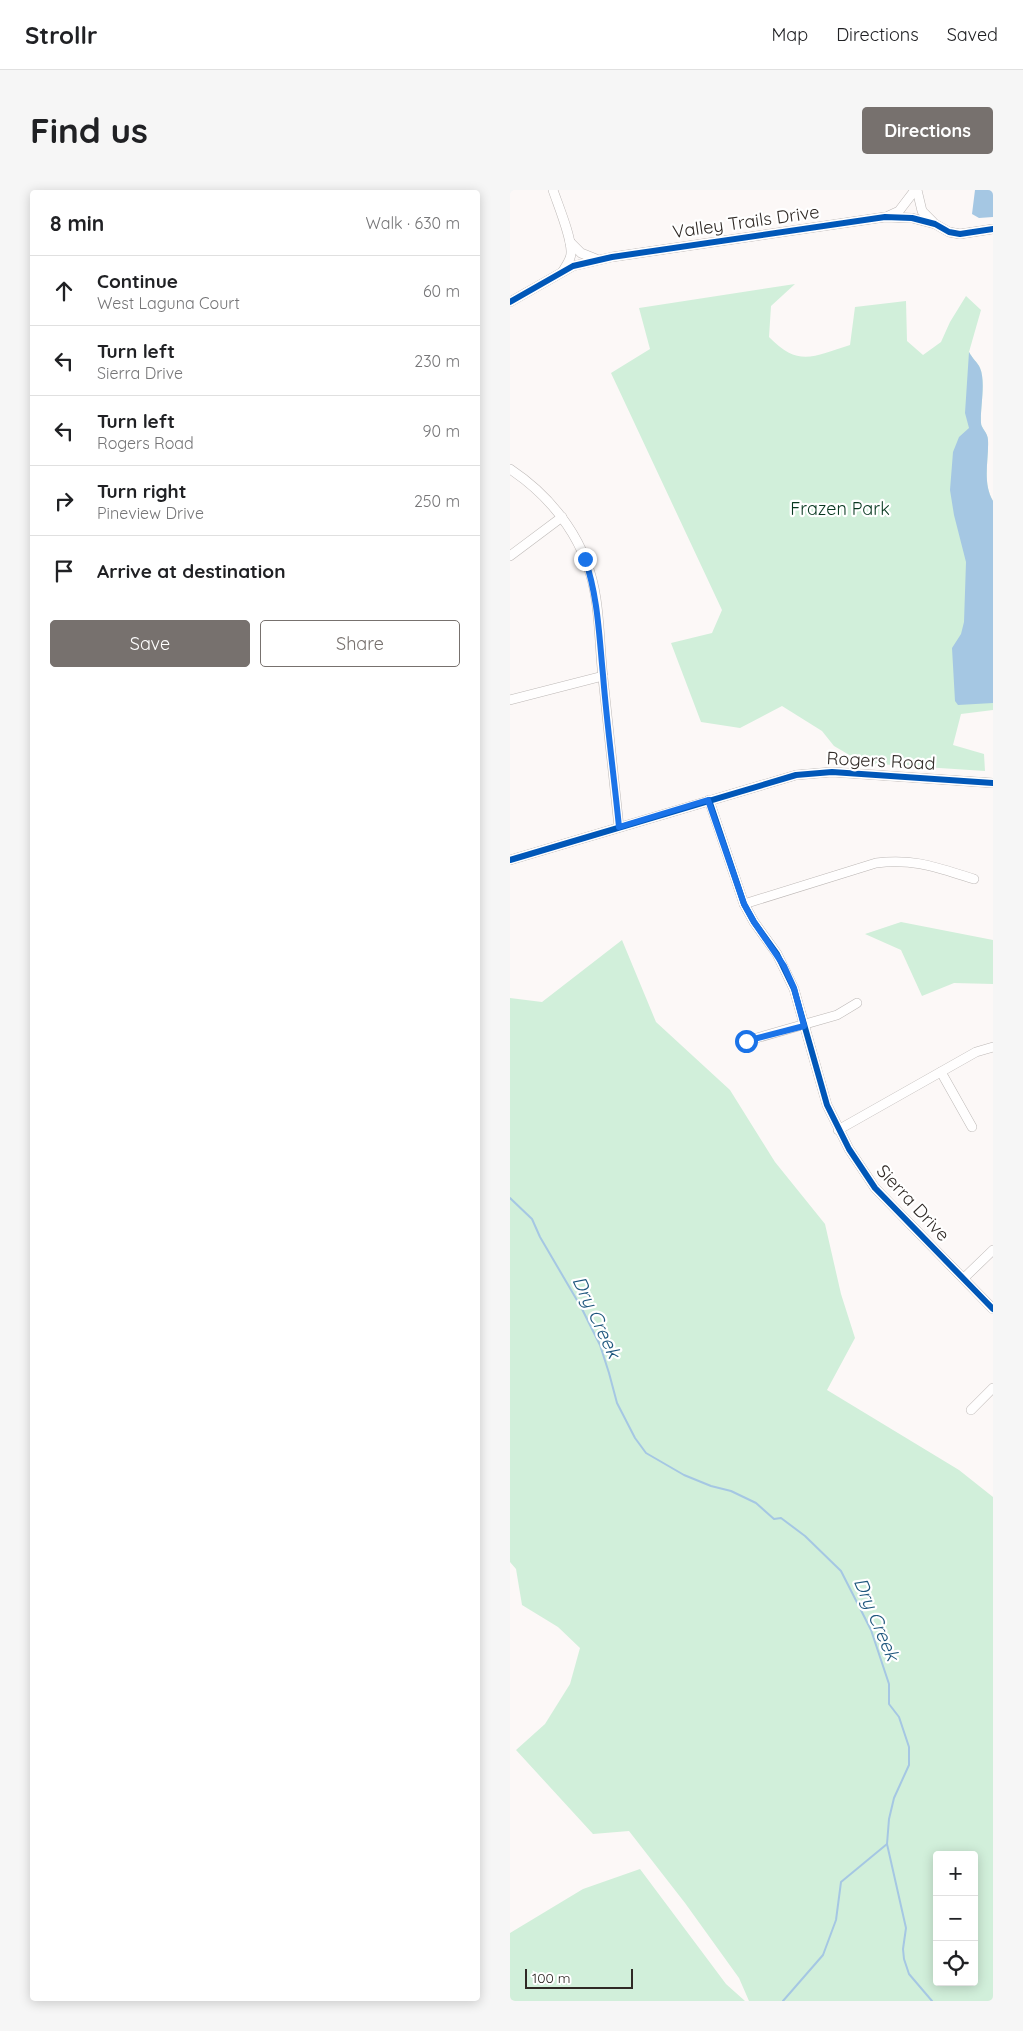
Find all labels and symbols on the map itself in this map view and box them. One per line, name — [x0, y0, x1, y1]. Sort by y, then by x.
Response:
street label: Valley Trails Drive — [671, 200, 821, 243]
park label: Frazen Park — [790, 497, 890, 520]
route end — [574, 548, 597, 571]
street label: Rogers Road — [826, 746, 936, 775]
route start — [735, 1030, 758, 1053]
street label: Sierra Drive — [872, 1159, 955, 1246]
water label: Dry Creek — [568, 1272, 627, 1364]
water label: Dry Creek — [849, 1574, 906, 1666]
scale bar — [525, 1966, 632, 1989]

